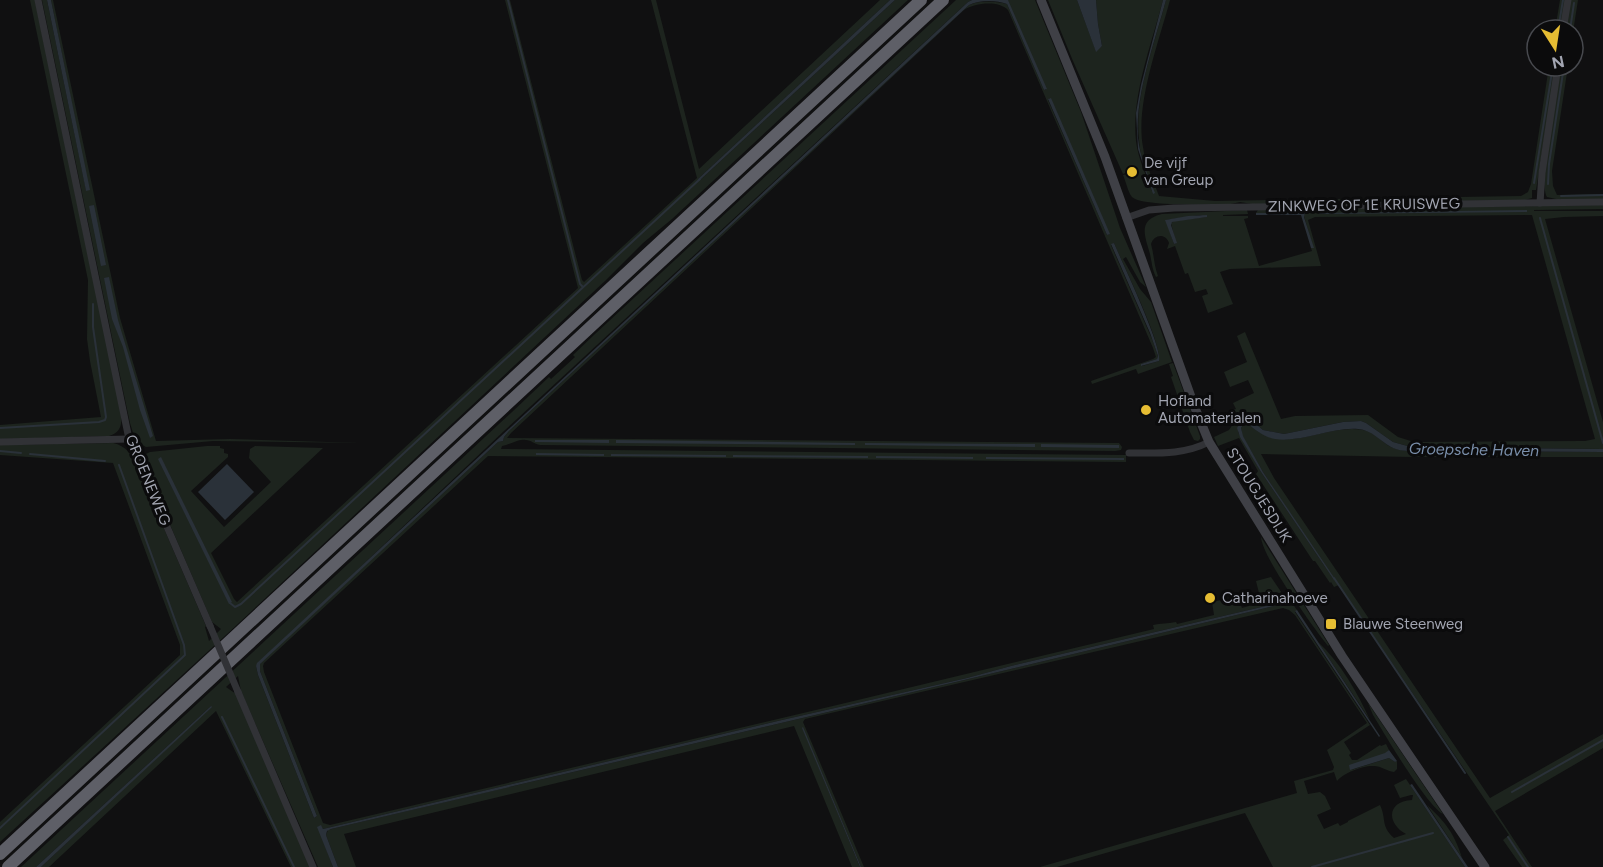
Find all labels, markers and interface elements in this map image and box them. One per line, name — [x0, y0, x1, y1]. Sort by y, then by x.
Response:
north arrow — [1525, 18, 1585, 78]
text: N — [1550, 52, 1566, 73]
place label: De vijf van Greup — [1144, 154, 1213, 189]
marker: De vijf van Greup — [1125, 165, 1139, 179]
street label: ZINKWEG OF 1E KRUISWEG — [1268, 194, 1460, 216]
place label: Hofland Automaterialen — [1158, 392, 1261, 427]
marker: Hofland Automaterialen — [1139, 403, 1153, 417]
street label: GROENEWEG — [122, 432, 174, 528]
water label: Groepsche Haven — [1409, 439, 1539, 460]
street label: STOUGJESDIJK — [1223, 444, 1296, 546]
place label: Catharinahoeve — [1222, 589, 1328, 607]
marker: Catharinahoeve — [1203, 591, 1217, 605]
place label: Blauwe Steenweg — [1343, 615, 1463, 633]
marker: Blauwe Steenweg — [1324, 617, 1338, 631]

